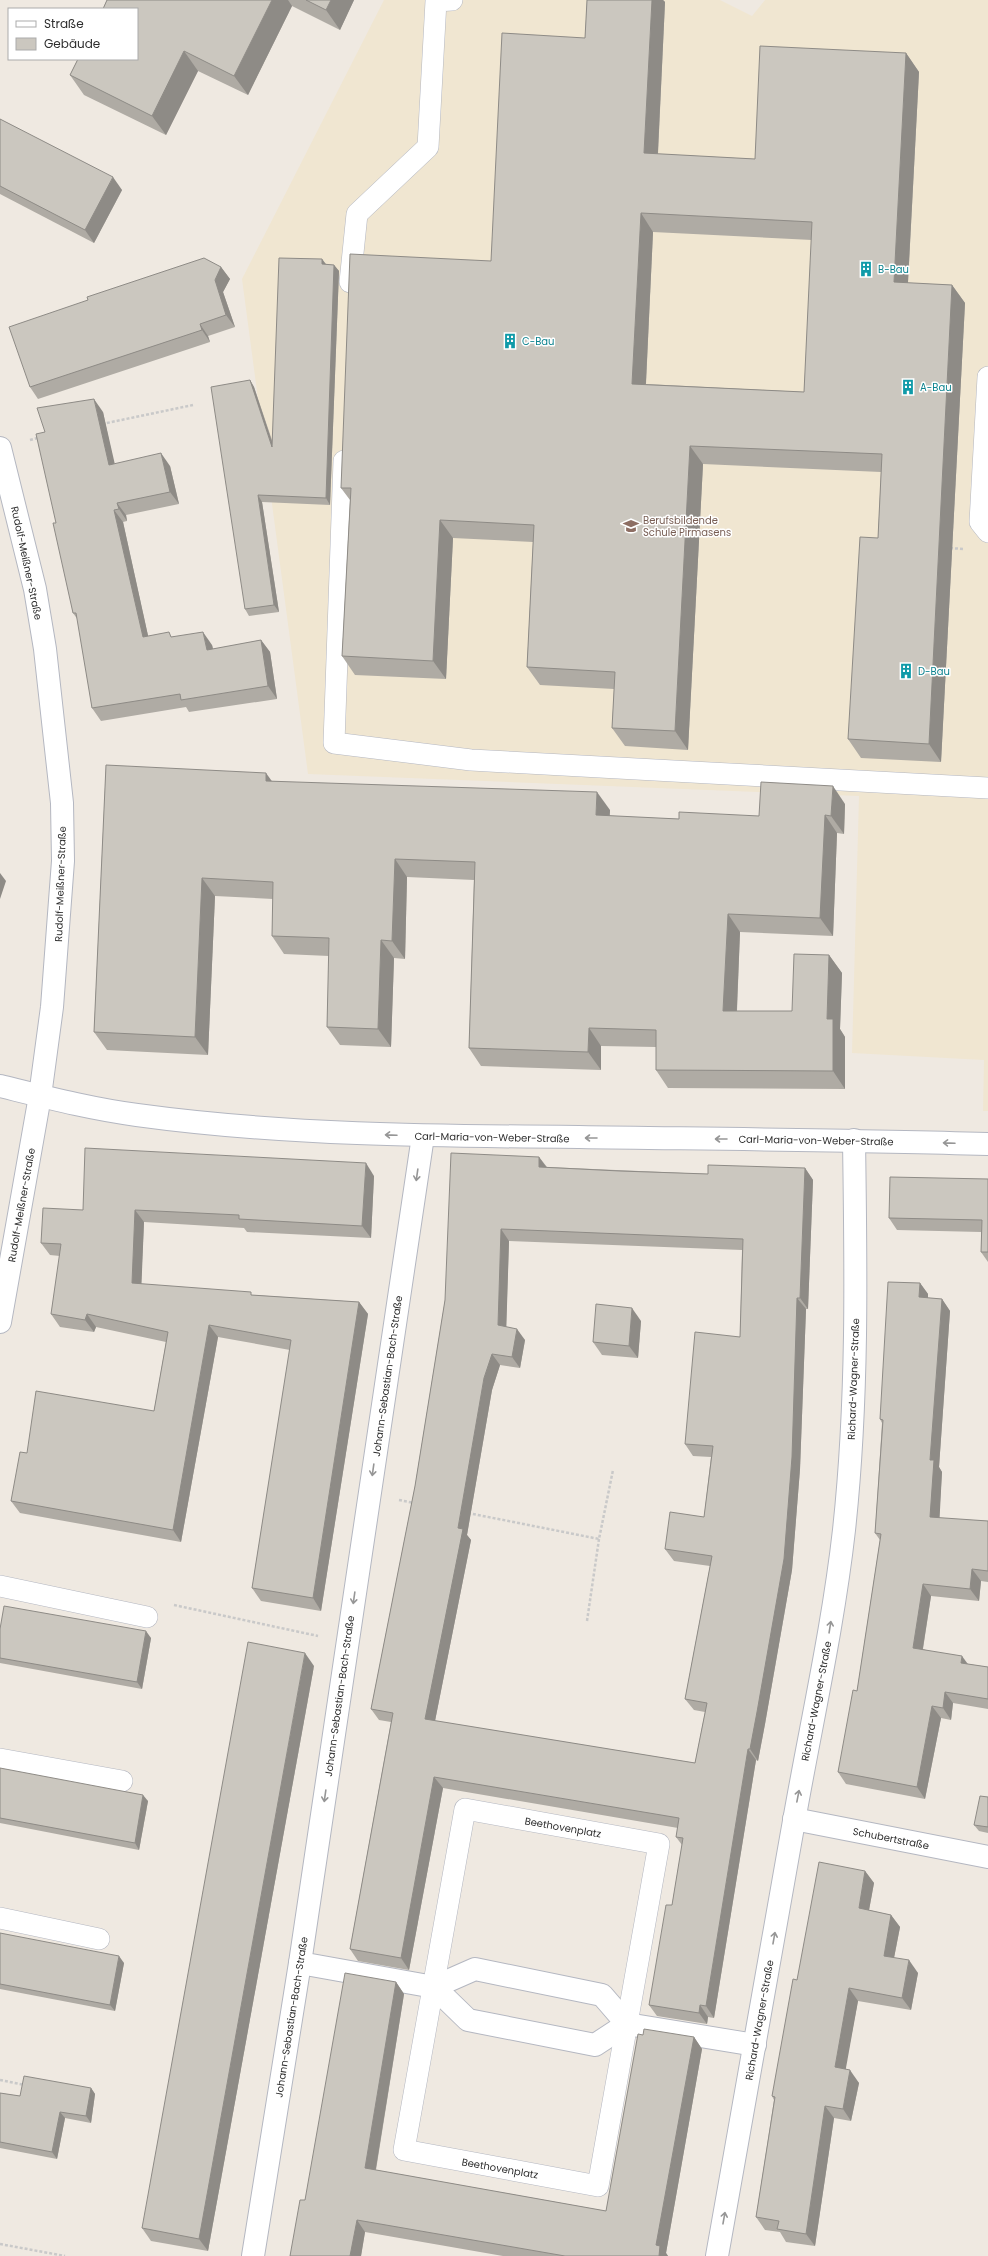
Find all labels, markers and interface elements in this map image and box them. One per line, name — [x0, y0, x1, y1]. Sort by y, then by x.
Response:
legend — [8, 8, 138, 60]
text: Straße — [44, 15, 84, 32]
text: Gebäude — [44, 35, 100, 52]
building icon: B-Bau — [857, 260, 875, 278]
place label: B-Bau — [878, 262, 909, 277]
building icon: C-Bau — [501, 332, 519, 350]
place label: C-Bau — [522, 334, 555, 349]
building icon: A-Bau — [899, 378, 917, 396]
place label: A-Bau — [920, 380, 952, 395]
street label: Rudolf-Meißner-Straße — [7, 505, 46, 621]
place label: Berufsbildende Schule Pirmasens — [643, 513, 731, 540]
school or university icon: Berufsbildende Schule Pirmasens — [622, 517, 640, 535]
building icon: D-Bau — [897, 662, 915, 680]
place label: D-Bau — [918, 664, 950, 679]
street label: Rudolf-Meißner-Straße — [51, 826, 70, 942]
street label: Carl-Maria-von-Weber-Straße — [414, 1129, 570, 1146]
one-way arrow — [385, 1131, 398, 1139]
street label: Carl-Maria-von-Weber-Straße — [738, 1132, 894, 1149]
one-way arrow — [585, 1134, 598, 1141]
one-way arrow — [715, 1135, 728, 1143]
one-way arrow — [943, 1139, 956, 1146]
street label: Rudolf-Meißner-Straße — [4, 1147, 39, 1263]
one-way arrow — [413, 1168, 421, 1181]
street label: Johann-Sebastian-Bach-Straße — [369, 1294, 406, 1458]
street label: Richard-Wagner-Straße — [844, 1318, 863, 1440]
one-way arrow — [369, 1463, 377, 1476]
one-way arrow — [350, 1591, 358, 1604]
street label: Johann-Sebastian-Bach-Straße — [321, 1614, 358, 1778]
one-way arrow — [826, 1621, 834, 1634]
street label: Richard-Wagner-Straße — [797, 1640, 835, 1762]
one-way arrow — [321, 1789, 329, 1802]
one-way arrow — [795, 1790, 803, 1803]
street label: Beethovenplatz — [524, 1813, 603, 1842]
street label: Schubertstraße — [851, 1824, 930, 1853]
one-way arrow — [770, 1932, 778, 1945]
street label: Johann-Sebastian-Bach-Straße — [271, 1936, 312, 2099]
street label: Richard-Wagner-Straße — [742, 1959, 777, 2081]
street label: Beethovenplatz — [461, 2154, 540, 2183]
one-way arrow — [720, 2212, 728, 2225]

